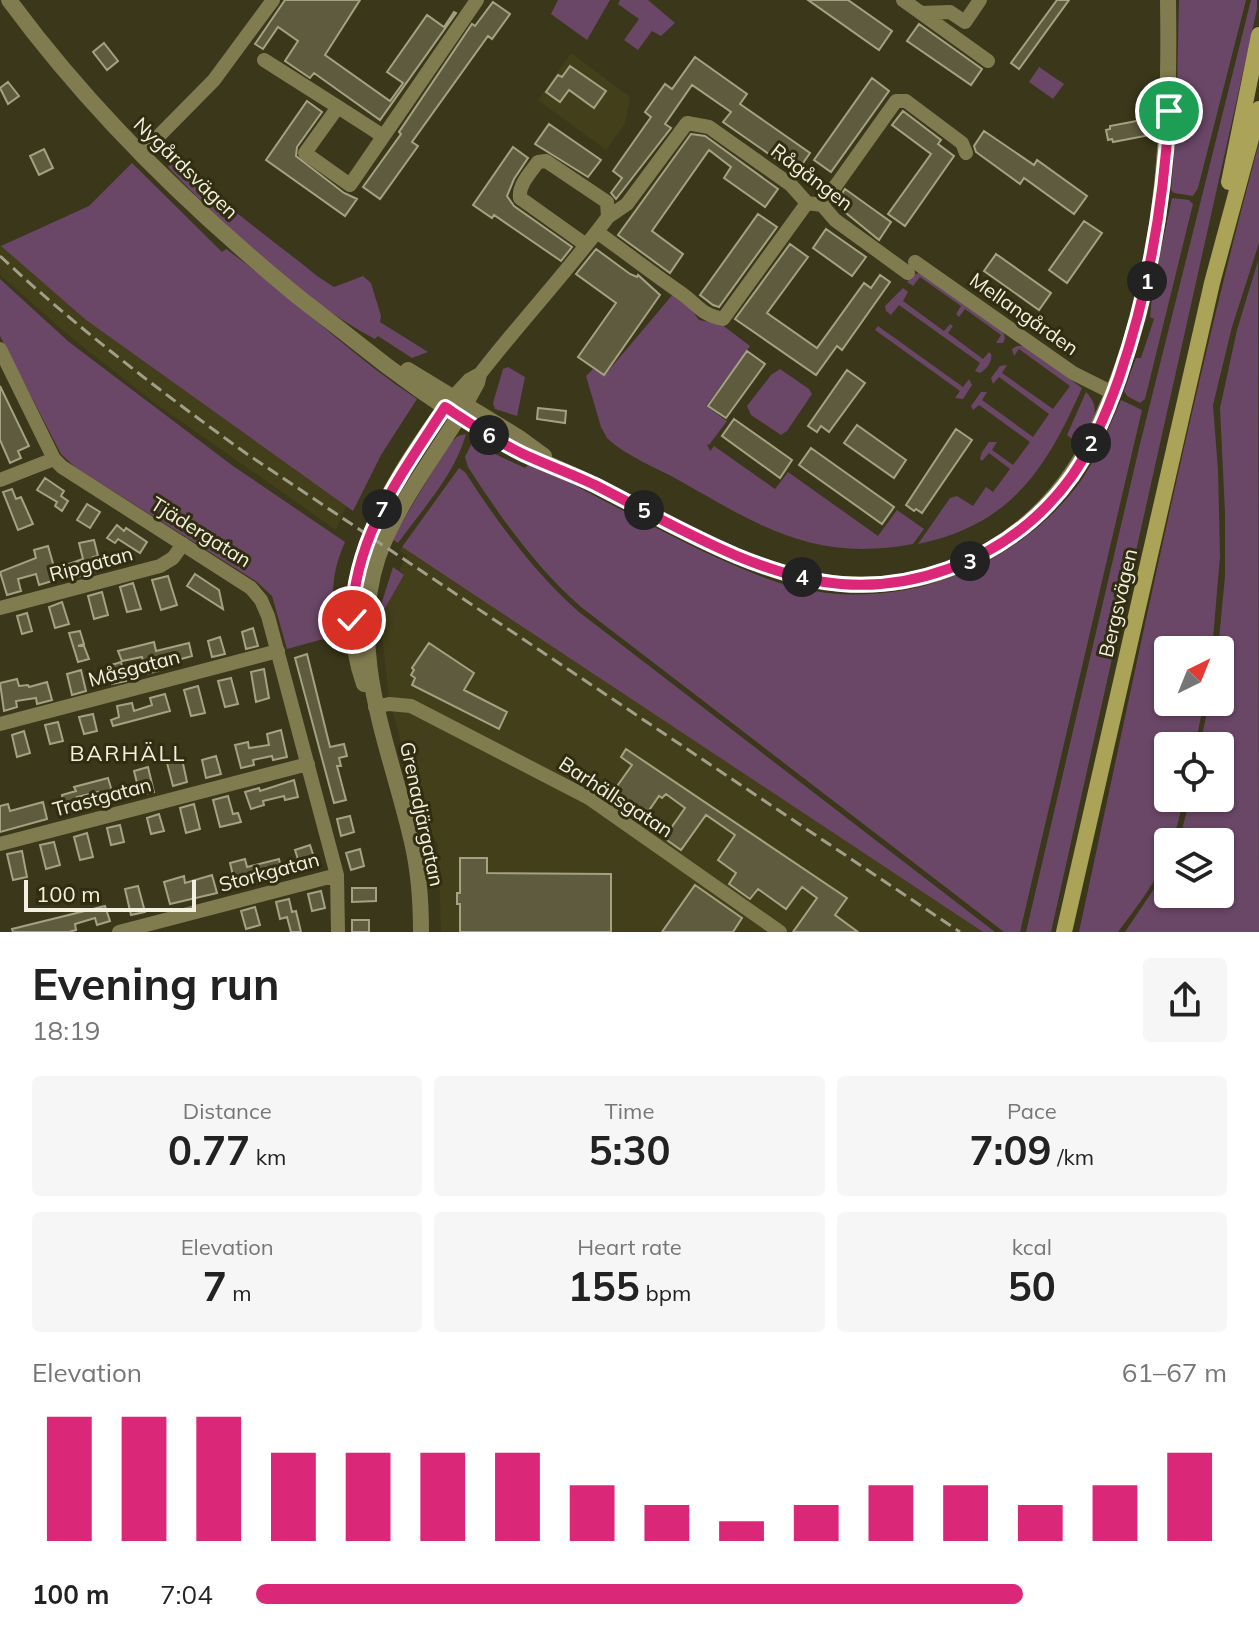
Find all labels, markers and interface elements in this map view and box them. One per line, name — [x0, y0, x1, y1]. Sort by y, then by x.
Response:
pin — [1135, 77, 1203, 145]
icon: arrive — [1147, 89, 1191, 133]
street label: Nygårdsvägen — [129, 112, 244, 224]
street label: Rågången — [766, 138, 858, 216]
pin: 1 — [1127, 261, 1167, 301]
street label: Mellangården — [965, 267, 1084, 360]
text: 1 — [1140, 267, 1154, 295]
pin: 6 — [469, 415, 509, 455]
text: 6 — [482, 421, 496, 449]
pin: 2 — [1071, 423, 1111, 463]
text: 2 — [1084, 429, 1098, 457]
pin: 7 — [362, 489, 402, 529]
pin: 5 — [624, 490, 664, 530]
street label: Tjädergatan — [146, 491, 256, 572]
text: 7 — [375, 495, 389, 523]
text: 5 — [637, 496, 651, 524]
street label: Ripgatan — [46, 540, 135, 587]
pin: 3 — [950, 541, 990, 581]
street label: Bergsvägen — [1093, 546, 1142, 660]
text: 3 — [963, 547, 977, 575]
pin: 4 — [782, 557, 822, 597]
text: 4 — [795, 563, 809, 591]
pin — [318, 586, 386, 654]
icon: check — [330, 598, 374, 642]
north arrow — [1154, 636, 1234, 716]
map controls — [1154, 636, 1234, 908]
street label: Måsgatan — [85, 643, 182, 692]
button: locate — [1154, 732, 1234, 812]
district label: BARHÄLL — [69, 739, 187, 767]
street label: Grenadjärgatan — [395, 739, 450, 888]
street label: Barhällsgatan — [555, 750, 678, 843]
street label: Trastgatan — [50, 771, 154, 822]
button: layers — [1154, 828, 1234, 908]
street label: Storkgatan — [216, 846, 322, 897]
scale bar — [24, 876, 196, 912]
text: 100 m — [36, 880, 101, 908]
text: Evening run — [32, 956, 279, 1011]
button: share — [1143, 958, 1227, 1042]
text: 18:19 — [32, 1014, 100, 1047]
text: Distance — [183, 1097, 272, 1125]
text: Time — [605, 1097, 654, 1125]
text: Pace — [1007, 1097, 1057, 1125]
text: 0.77 — [168, 1125, 250, 1175]
text: 5:30 — [589, 1125, 670, 1175]
text: 7:09 — [970, 1125, 1051, 1175]
text: km — [250, 1143, 286, 1171]
text: /km — [1051, 1143, 1094, 1171]
text: Elevation — [181, 1233, 274, 1261]
text: Heart rate — [577, 1233, 682, 1261]
text: kcal — [1012, 1233, 1052, 1261]
text: 7 — [203, 1261, 227, 1311]
text: 155 — [568, 1261, 640, 1311]
text: 50 — [1008, 1261, 1056, 1311]
text: m — [227, 1279, 252, 1307]
text: bpm — [640, 1279, 691, 1307]
text: Elevation — [32, 1356, 142, 1389]
text: 61–67 m — [1122, 1356, 1227, 1389]
text: 100 m — [32, 1578, 109, 1611]
text: 7:04 — [160, 1578, 213, 1611]

